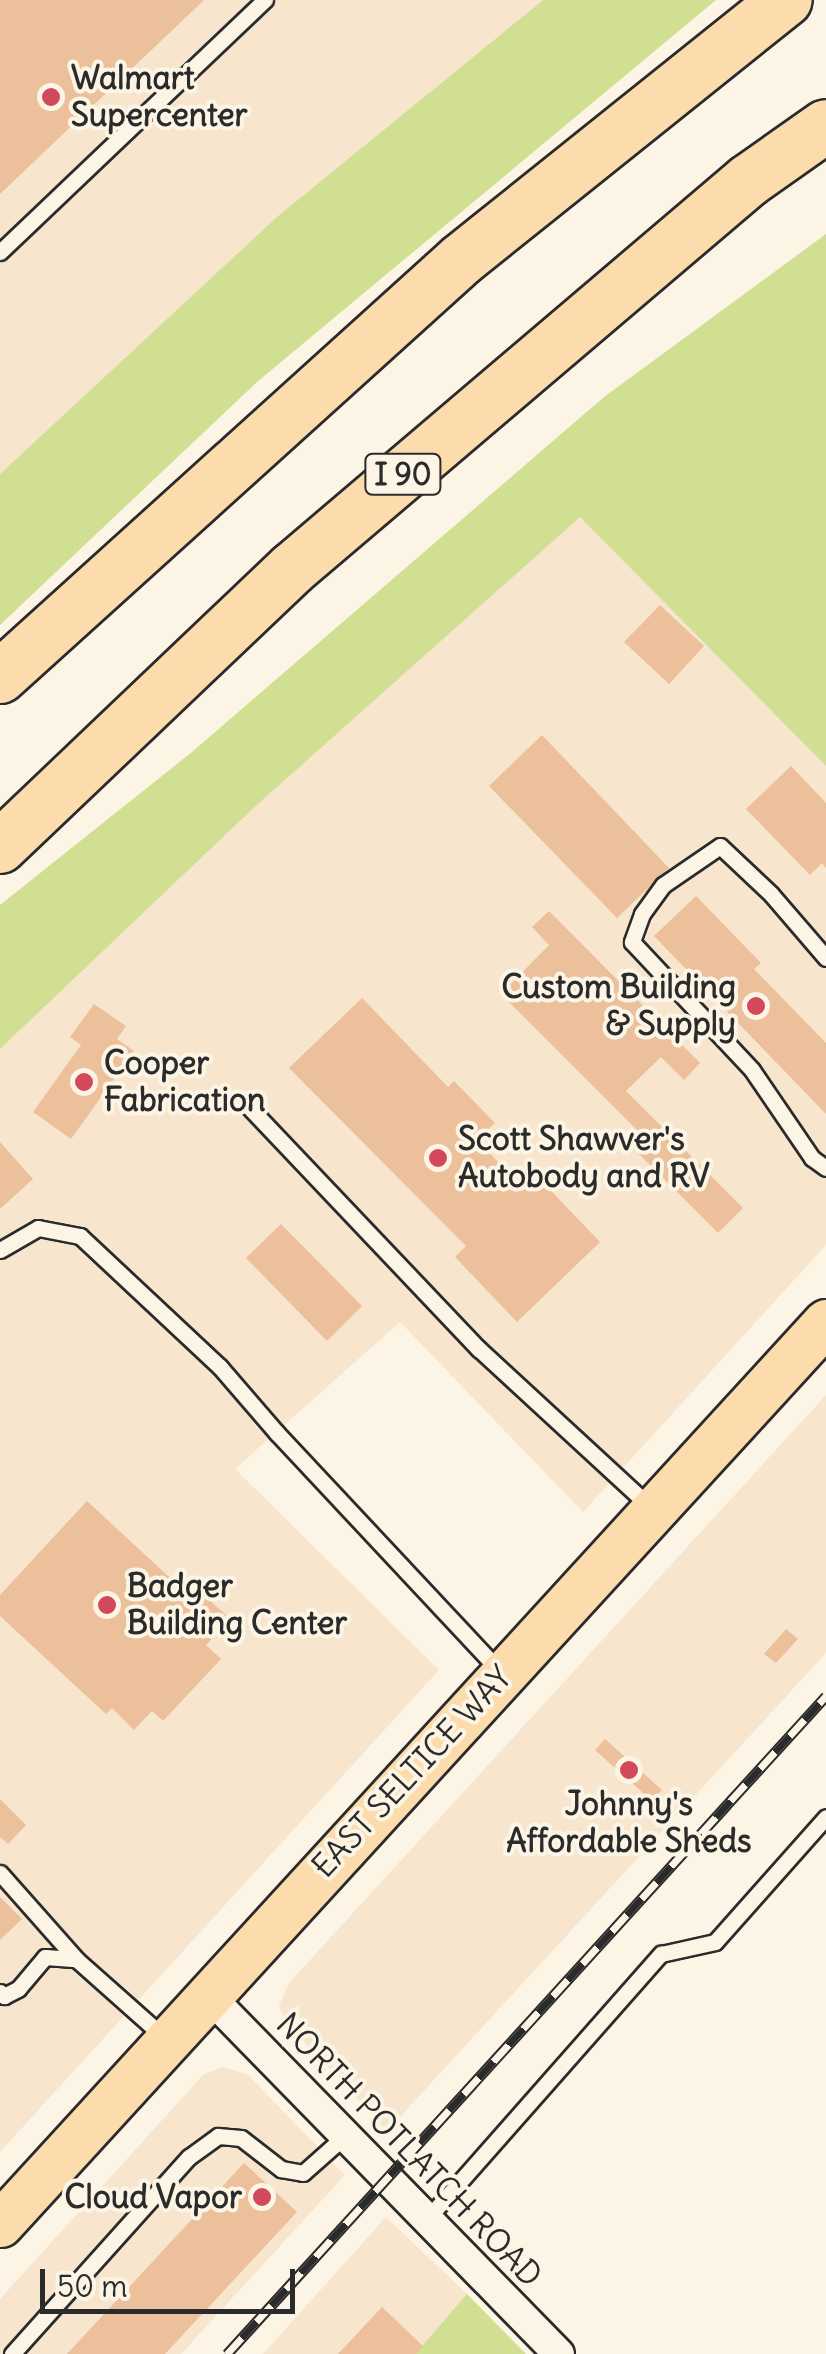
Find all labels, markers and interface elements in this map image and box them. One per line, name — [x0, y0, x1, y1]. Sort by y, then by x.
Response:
place label: Walmart Supercenter — [71, 60, 248, 135]
marker: Walmart Supercenter — [40, 86, 62, 108]
road number: I 90 — [363, 449, 443, 499]
place label: Custom Building & Supply — [501, 969, 736, 1044]
marker: Custom Building & Supply — [745, 995, 767, 1017]
place label: Cooper Fabrication — [104, 1045, 266, 1120]
marker: Cooper Fabrication — [73, 1071, 95, 1093]
place label: Scott Shawver's Autobody and RV — [458, 1121, 710, 1196]
marker: Scott Shawver's Autobody and RV — [427, 1147, 449, 1169]
place label: Badger Building Center — [127, 1568, 347, 1643]
marker: Badger Building Center — [96, 1594, 118, 1616]
street label: EAST SELTICE WAY — [304, 1658, 520, 1886]
marker: Johnny's Affordable Sheds — [618, 1759, 640, 1781]
place label: Johnny's Affordable Sheds — [506, 1786, 752, 1861]
street label: NORTH POTLATCH ROAD — [268, 2005, 550, 2295]
place label: Cloud Vapor — [65, 2178, 242, 2216]
marker: Cloud Vapor — [251, 2186, 273, 2208]
scale bar — [45, 2249, 300, 2311]
text: 50 m — [57, 2267, 127, 2305]

